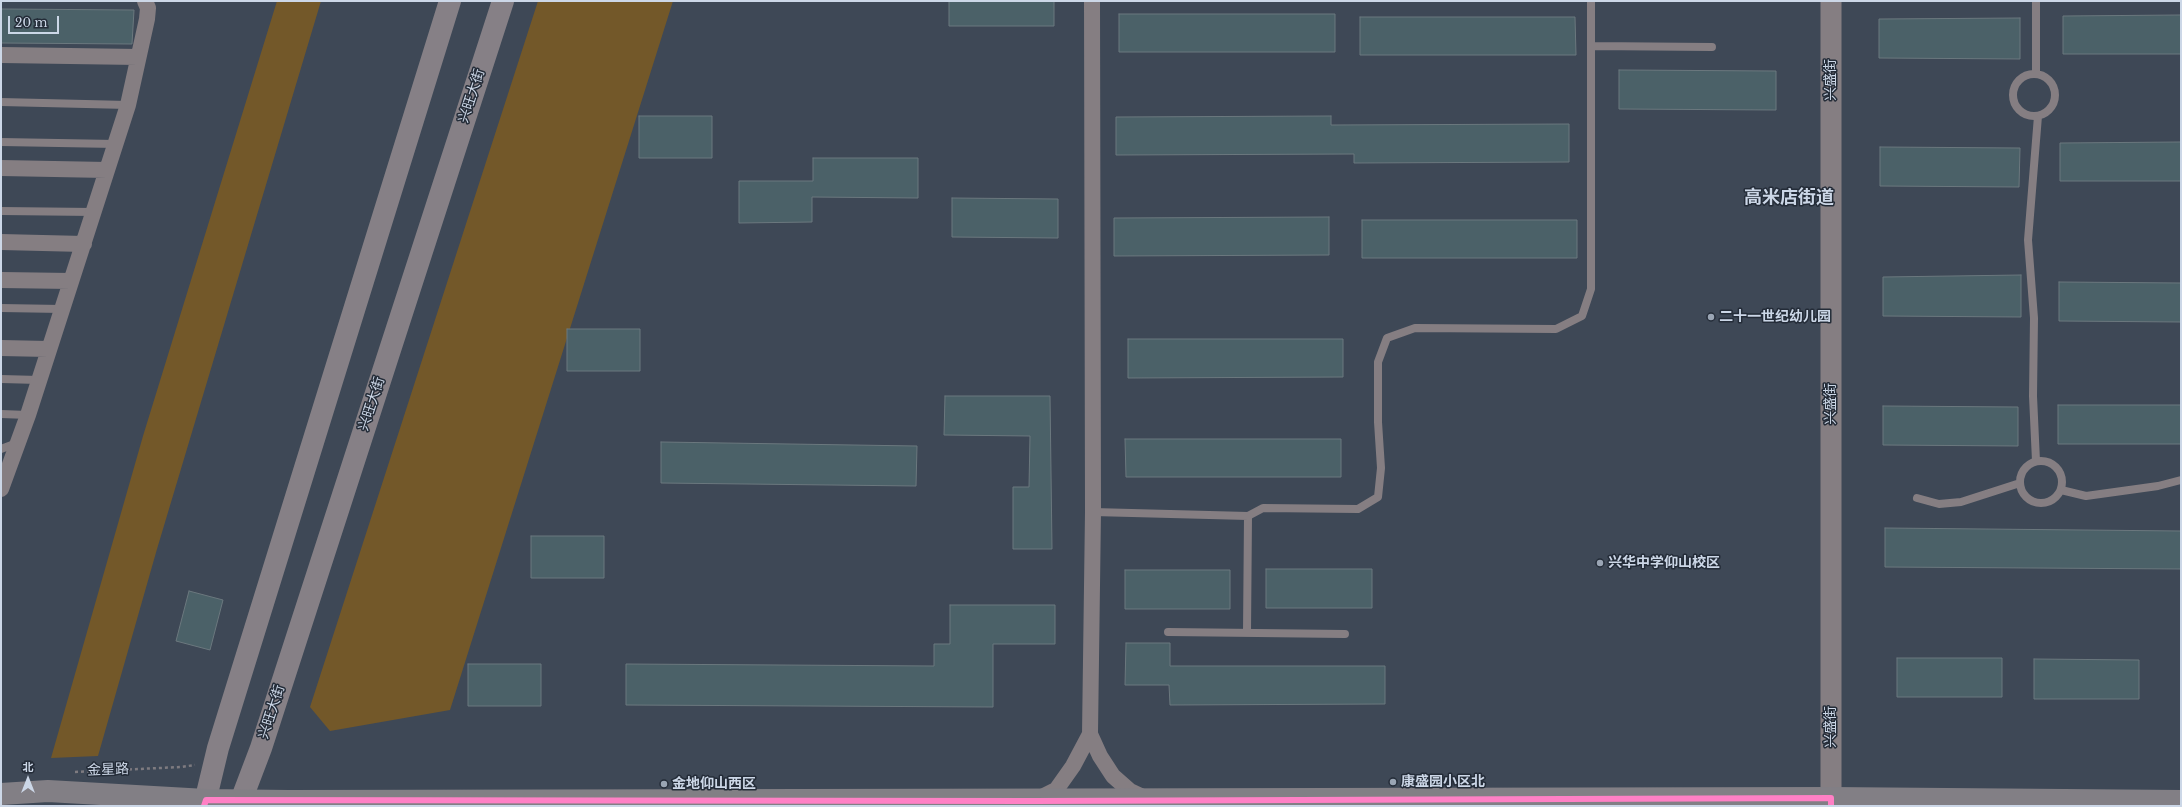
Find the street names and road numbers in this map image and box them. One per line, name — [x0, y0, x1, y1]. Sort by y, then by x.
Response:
street label: 兴盛街 — [1823, 59, 1839, 101]
street label: 兴旺大街 — [455, 67, 489, 125]
street label: 兴旺大街 — [355, 375, 389, 433]
street label: 兴盛街 — [1823, 383, 1839, 425]
street label: 兴旺大街 — [255, 683, 289, 741]
street label: 兴盛街 — [1823, 706, 1839, 748]
street label: 金星路 — [87, 761, 129, 779]

